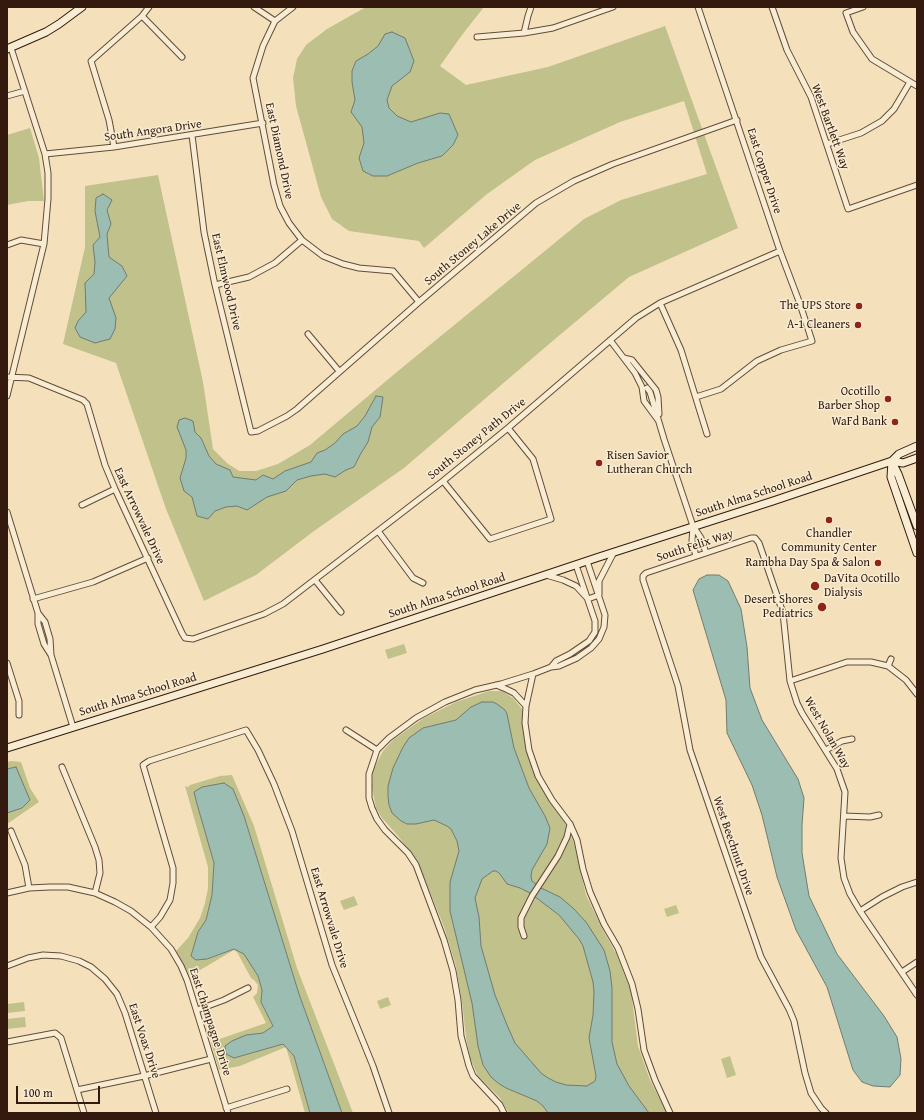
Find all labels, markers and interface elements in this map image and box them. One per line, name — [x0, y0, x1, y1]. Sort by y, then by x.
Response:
street label: West Bartlett Way — [808, 82, 852, 172]
street label: East Diamond Drive — [262, 101, 296, 201]
street label: South Angora Drive — [103, 117, 203, 145]
street label: East Copper Drive — [743, 126, 785, 216]
street label: South Stoney Lake Drive — [422, 199, 524, 289]
street label: East Elmwood Drive — [208, 232, 244, 332]
place label: The UPS Store — [780, 299, 851, 313]
marker: The UPS Store — [854, 301, 864, 311]
place label: A-1 Cleaners — [787, 318, 850, 332]
marker: A-1 Cleaners — [853, 320, 863, 330]
place label: Ocotillo Barber Shop — [818, 385, 880, 413]
marker: Ocotillo Barber Shop — [883, 394, 893, 404]
street label: South Stoney Path Drive — [425, 395, 529, 483]
place label: WaFd Bank — [831, 415, 887, 429]
marker: WaFd Bank — [890, 417, 900, 427]
place label: Risen Savior Lutheran Church — [607, 449, 692, 477]
marker: Risen Savior Lutheran Church — [594, 458, 604, 468]
street label: East Arrowvale Drive — [110, 465, 168, 567]
street label: South Alma School Road — [694, 469, 814, 521]
marker: Chandler Community Center — [824, 515, 834, 525]
street label: South Felix Way — [655, 527, 735, 565]
place label: Chandler Community Center — [781, 527, 877, 555]
place label: Rambha Day Spa & Salon — [746, 556, 870, 570]
marker: Rambha Day Spa & Salon — [873, 558, 883, 568]
street label: South Alma School Road — [387, 570, 507, 622]
place label: DaVita Ocotillo Dialysis — [824, 572, 900, 600]
marker: DaVita Ocotillo Dialysis — [809, 580, 821, 592]
place label: Desert Shores Pediatrics — [744, 593, 813, 621]
marker: Desert Shores Pediatrics — [816, 601, 828, 613]
street label: South Alma School Road — [78, 670, 198, 720]
street label: West Nolan Way — [801, 694, 853, 772]
street label: West Beechnut Drive — [709, 794, 757, 898]
street label: East Arrowvale Drive — [307, 866, 351, 970]
street label: East Champagne Drive — [186, 966, 234, 1078]
street label: East Voax Drive — [125, 1002, 163, 1080]
scale bar — [18, 1078, 102, 1104]
text: 100 m — [23, 1084, 53, 1101]

